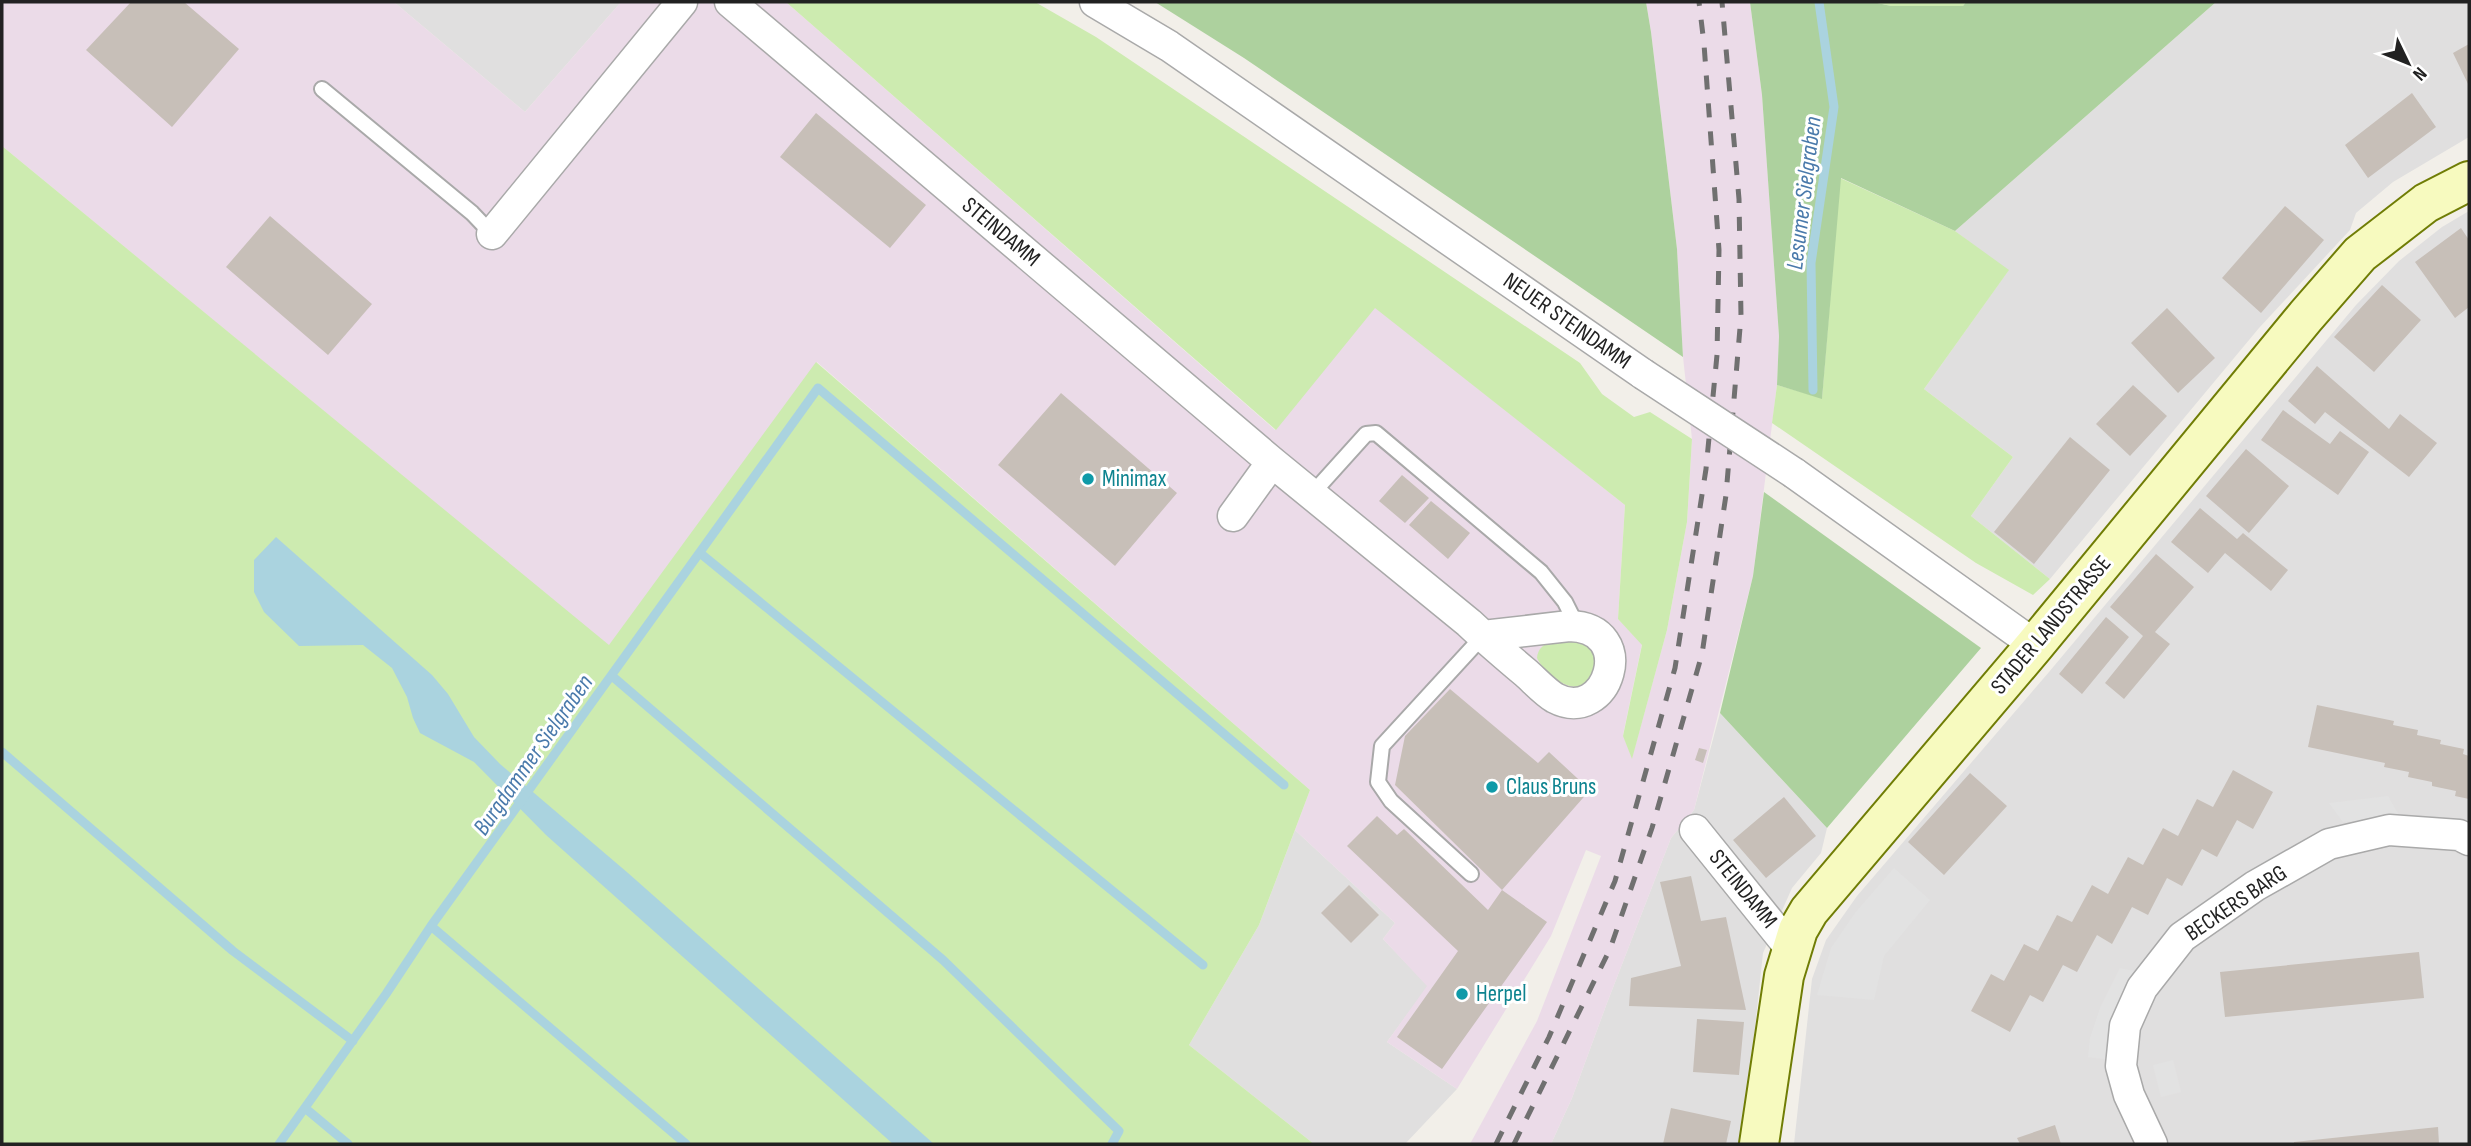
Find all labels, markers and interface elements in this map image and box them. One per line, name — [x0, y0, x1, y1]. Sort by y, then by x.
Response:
north arrow — [2373, 28, 2443, 98]
text: N — [2407, 62, 2431, 85]
water label: Lesumer Sielgraben — [1780, 115, 1828, 271]
street label: STEINDAMM — [956, 191, 1046, 273]
street label: NEUER STEINDAMM — [1498, 267, 1636, 375]
place label: Minimax — [1102, 465, 1167, 493]
marker: Minimax — [1080, 471, 1096, 487]
street label: STADER LANDSTRASSE — [1985, 550, 2117, 700]
water label: Burgdammer Sielgraben — [467, 669, 599, 841]
place label: Claus Bruns — [1506, 773, 1596, 801]
marker: Claus Bruns — [1484, 779, 1500, 795]
street label: STEINDAMM — [1703, 844, 1783, 934]
street label: BECKERS BARG — [2180, 859, 2292, 947]
place label: Herpel — [1476, 980, 1527, 1008]
marker: Herpel — [1454, 986, 1470, 1002]

